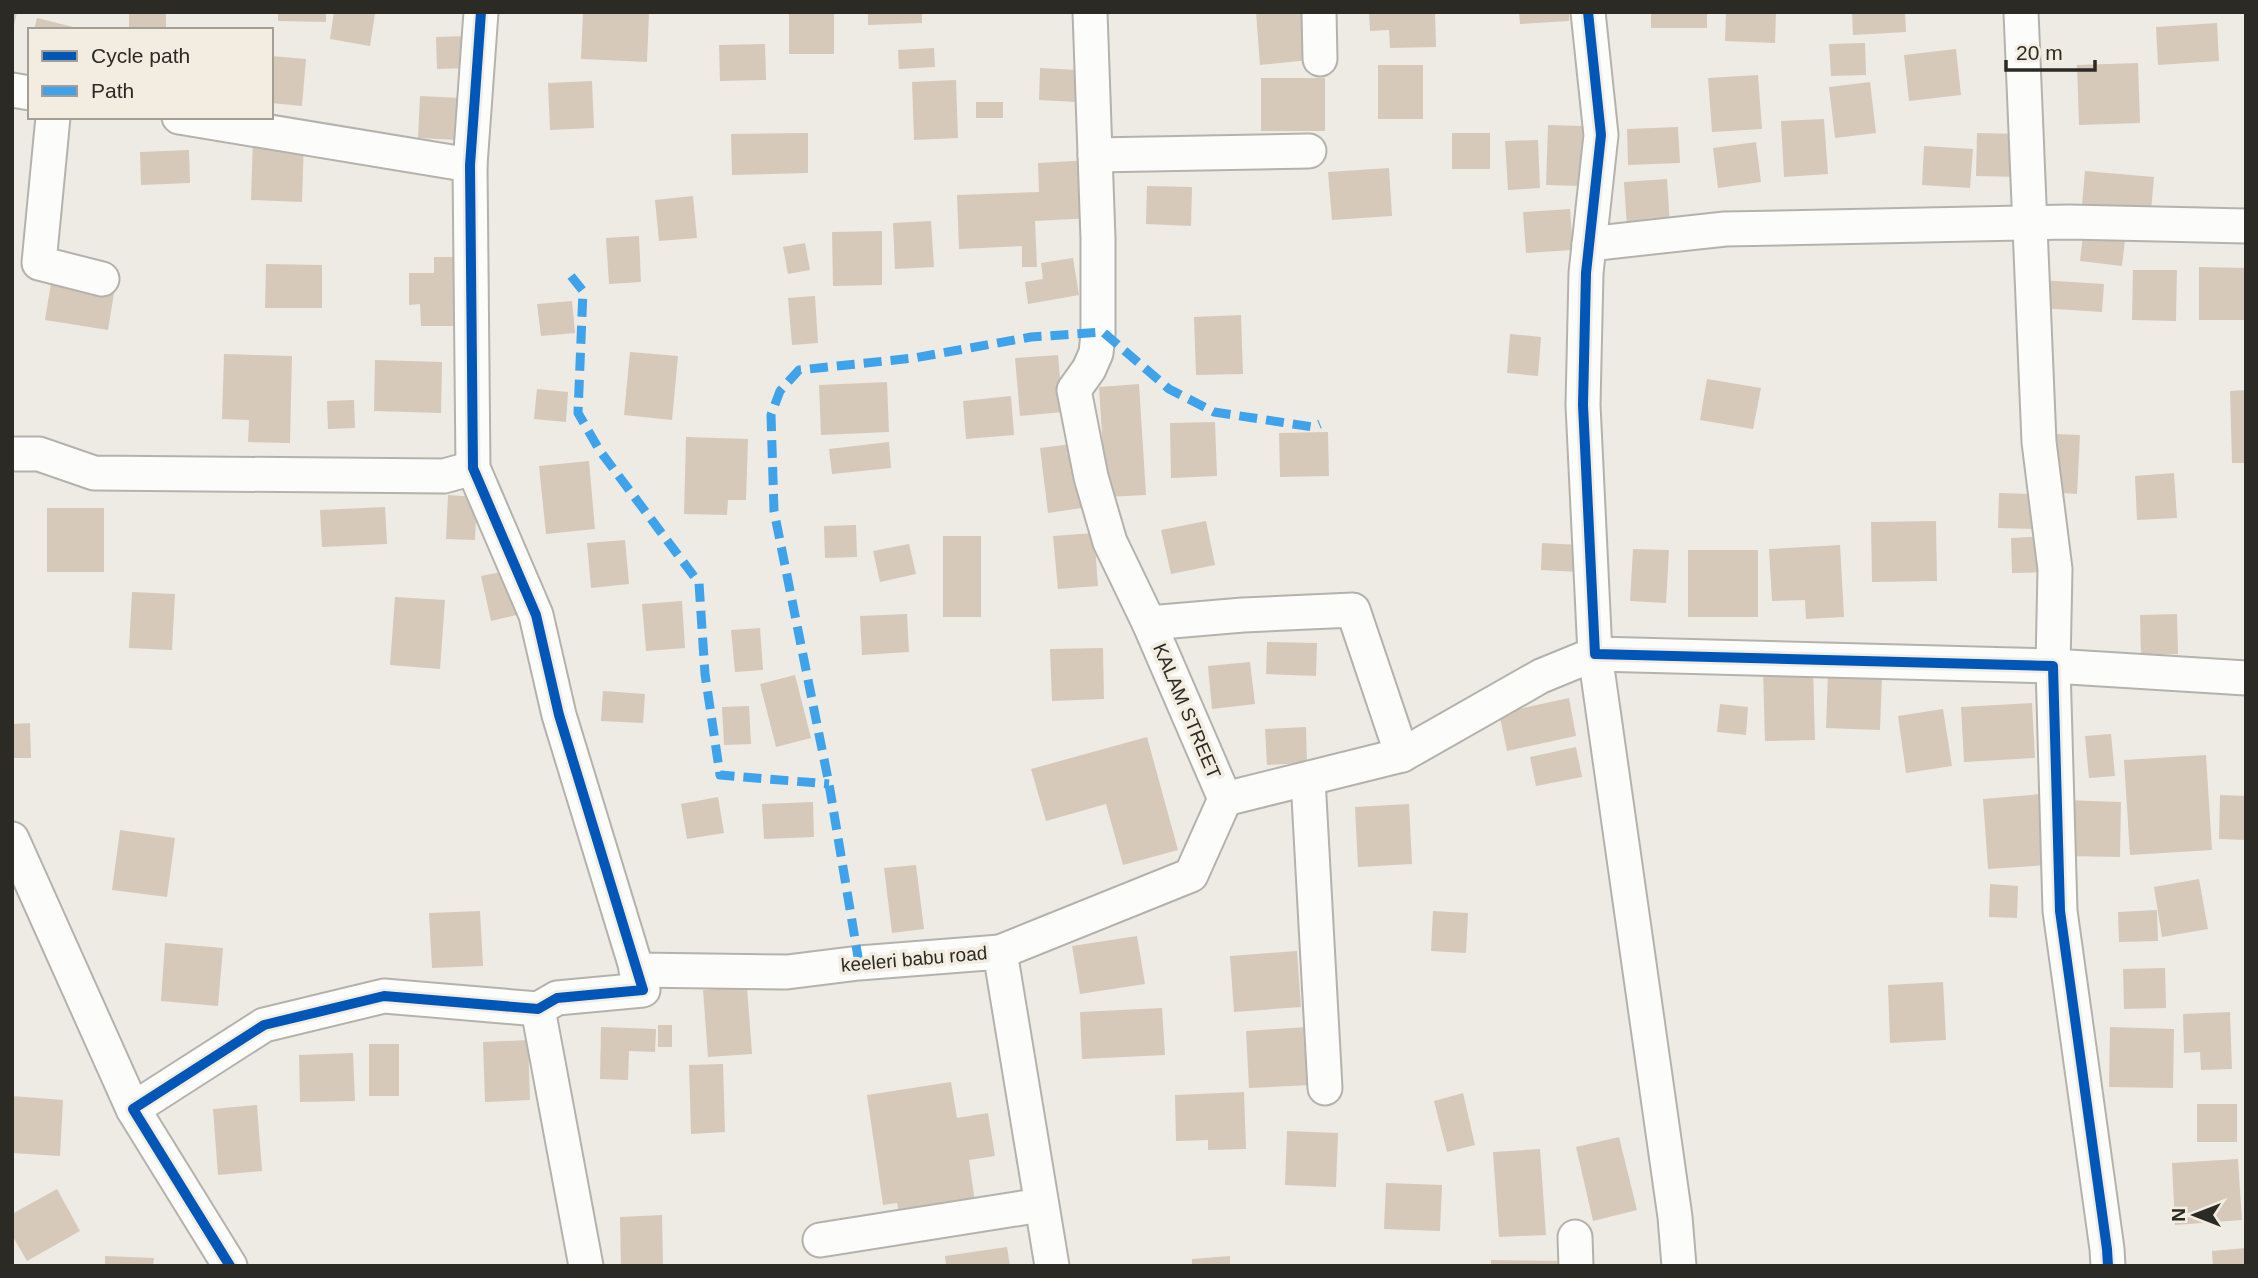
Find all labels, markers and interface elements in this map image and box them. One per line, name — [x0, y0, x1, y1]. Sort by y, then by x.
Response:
legend — [28, 28, 273, 119]
scale bar — [2006, 28, 2095, 72]
text: 20 m — [2016, 41, 2063, 64]
text: Cycle path — [91, 44, 190, 67]
text: Path — [91, 79, 134, 102]
street label: KALAM STREET — [1149, 640, 1225, 782]
street label: keeleri babu road — [840, 942, 988, 976]
north arrow — [2160, 1180, 2230, 1250]
text: N — [2168, 1208, 2189, 1222]

